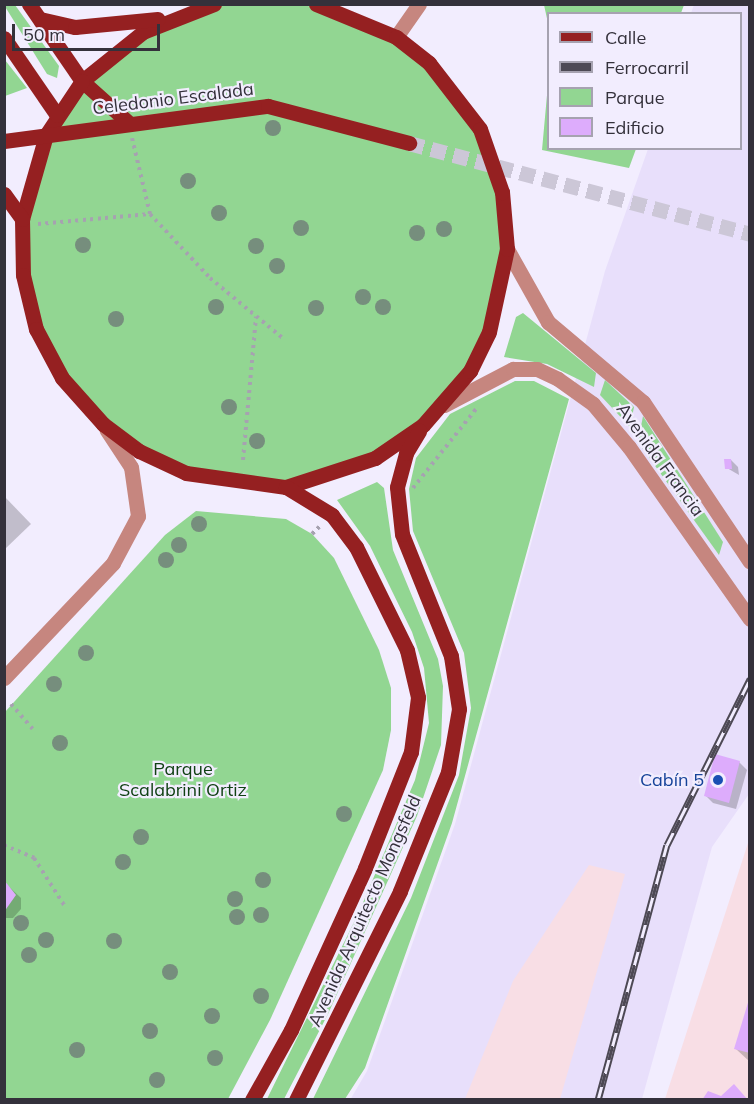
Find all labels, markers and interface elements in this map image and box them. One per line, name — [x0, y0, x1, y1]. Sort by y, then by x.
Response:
scale bar — [15, 12, 164, 50]
legend — [547, 12, 742, 150]
text: 50 m — [23, 23, 65, 46]
text: Calle — [605, 26, 646, 49]
text: Ferrocarril — [605, 56, 689, 79]
street label: Celedonio Escalada — [91, 78, 255, 120]
text: Parque — [605, 86, 664, 109]
text: Edificio — [605, 116, 664, 139]
street label: Avenida Francia — [612, 399, 708, 521]
park label: Parque Scalabrini Ortiz — [119, 759, 247, 802]
place label: Cabín 5 — [640, 769, 704, 791]
marker: Cabín 5 — [709, 771, 727, 789]
street label: Avenida Arquitecto Mongsfeld — [304, 792, 426, 1030]

